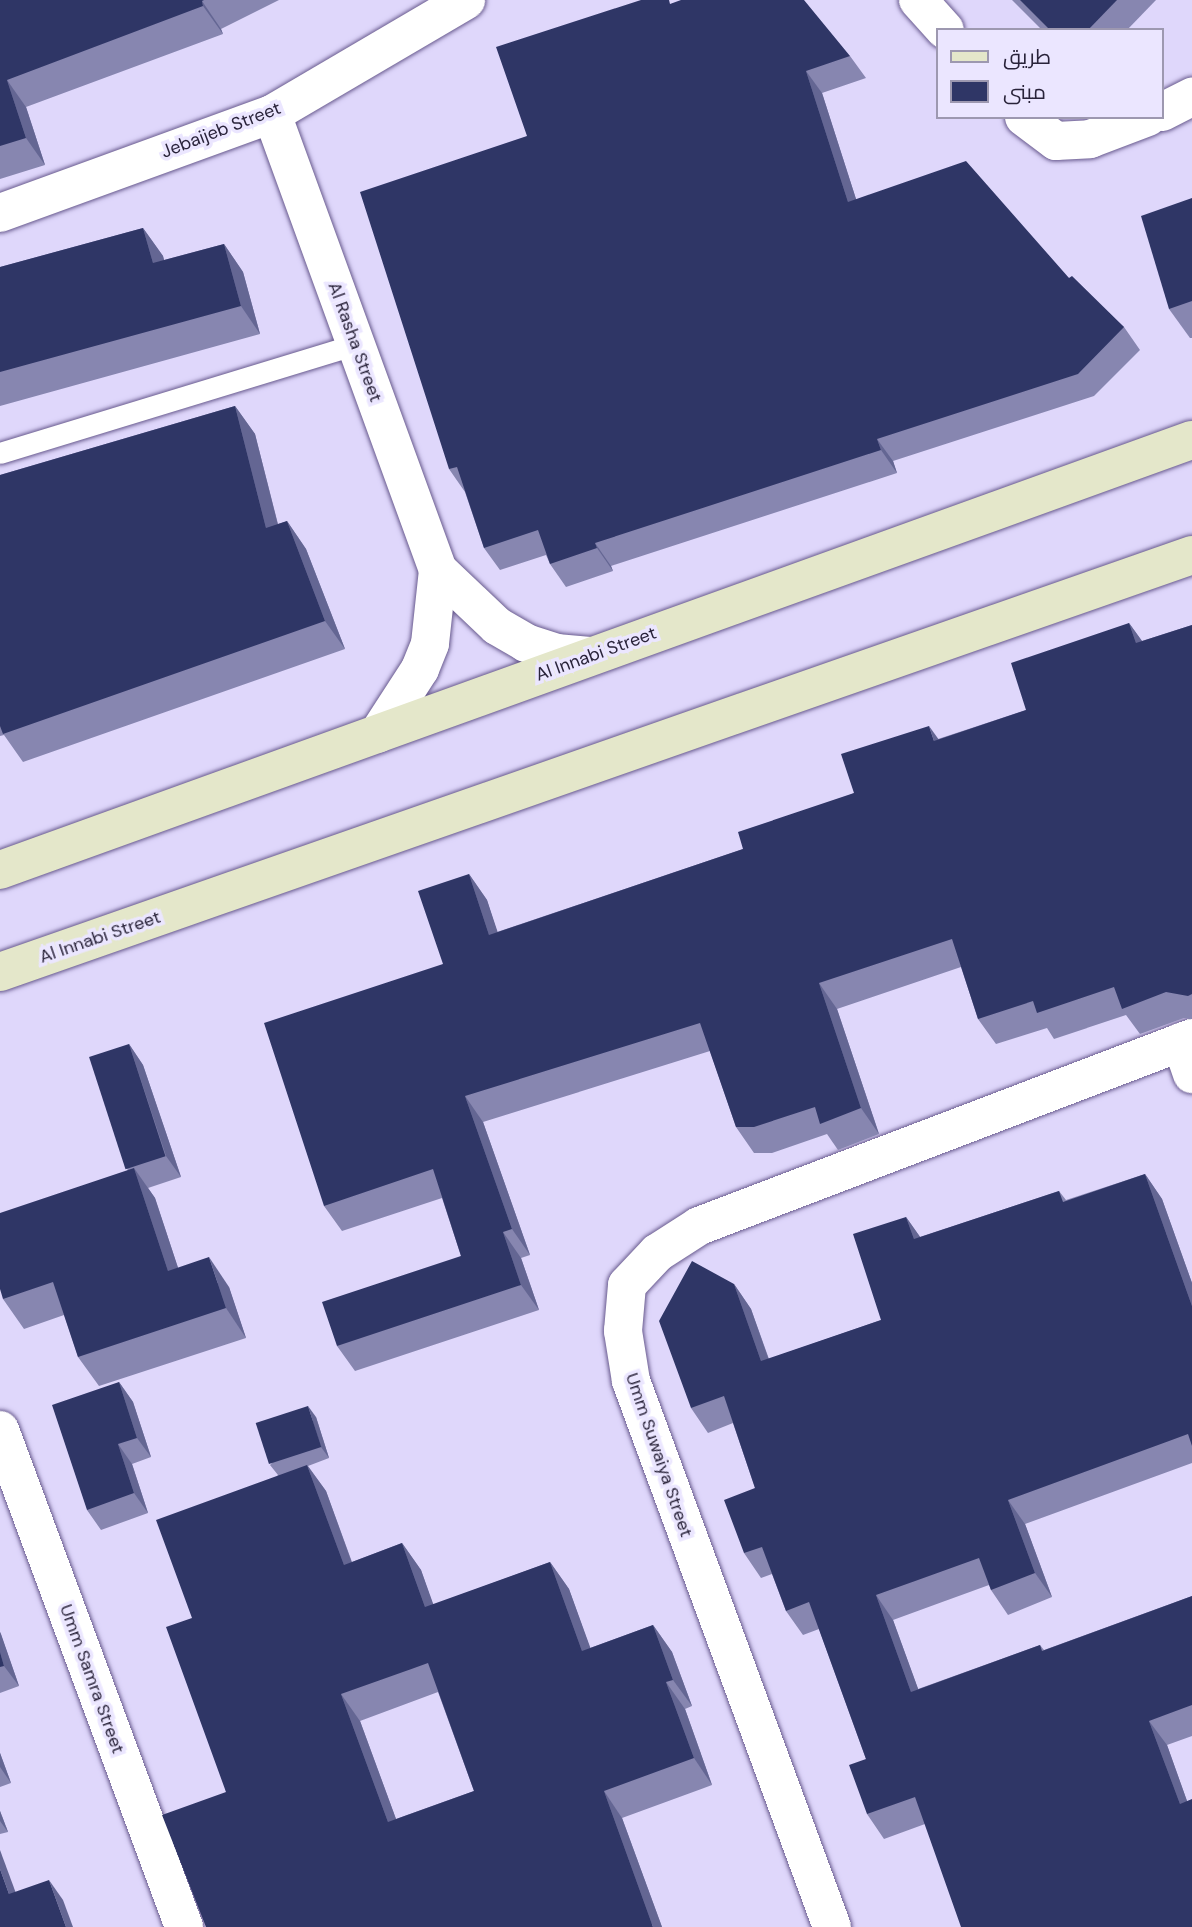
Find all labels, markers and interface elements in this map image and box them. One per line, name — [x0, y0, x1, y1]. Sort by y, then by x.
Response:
legend — [936, 28, 1164, 119]
text: طريق — [1003, 43, 1051, 71]
text: مبنى — [1003, 78, 1046, 106]
street label: Jebaijeb Street — [158, 97, 284, 163]
street label: Al Rasha Street — [323, 279, 387, 405]
street label: Al Innabi Street — [533, 622, 659, 686]
street label: Al Innabi Street — [37, 906, 163, 968]
street label: Umm Suwaiya Street — [621, 1370, 697, 1540]
street label: Umm Samra Street — [55, 1601, 129, 1757]

